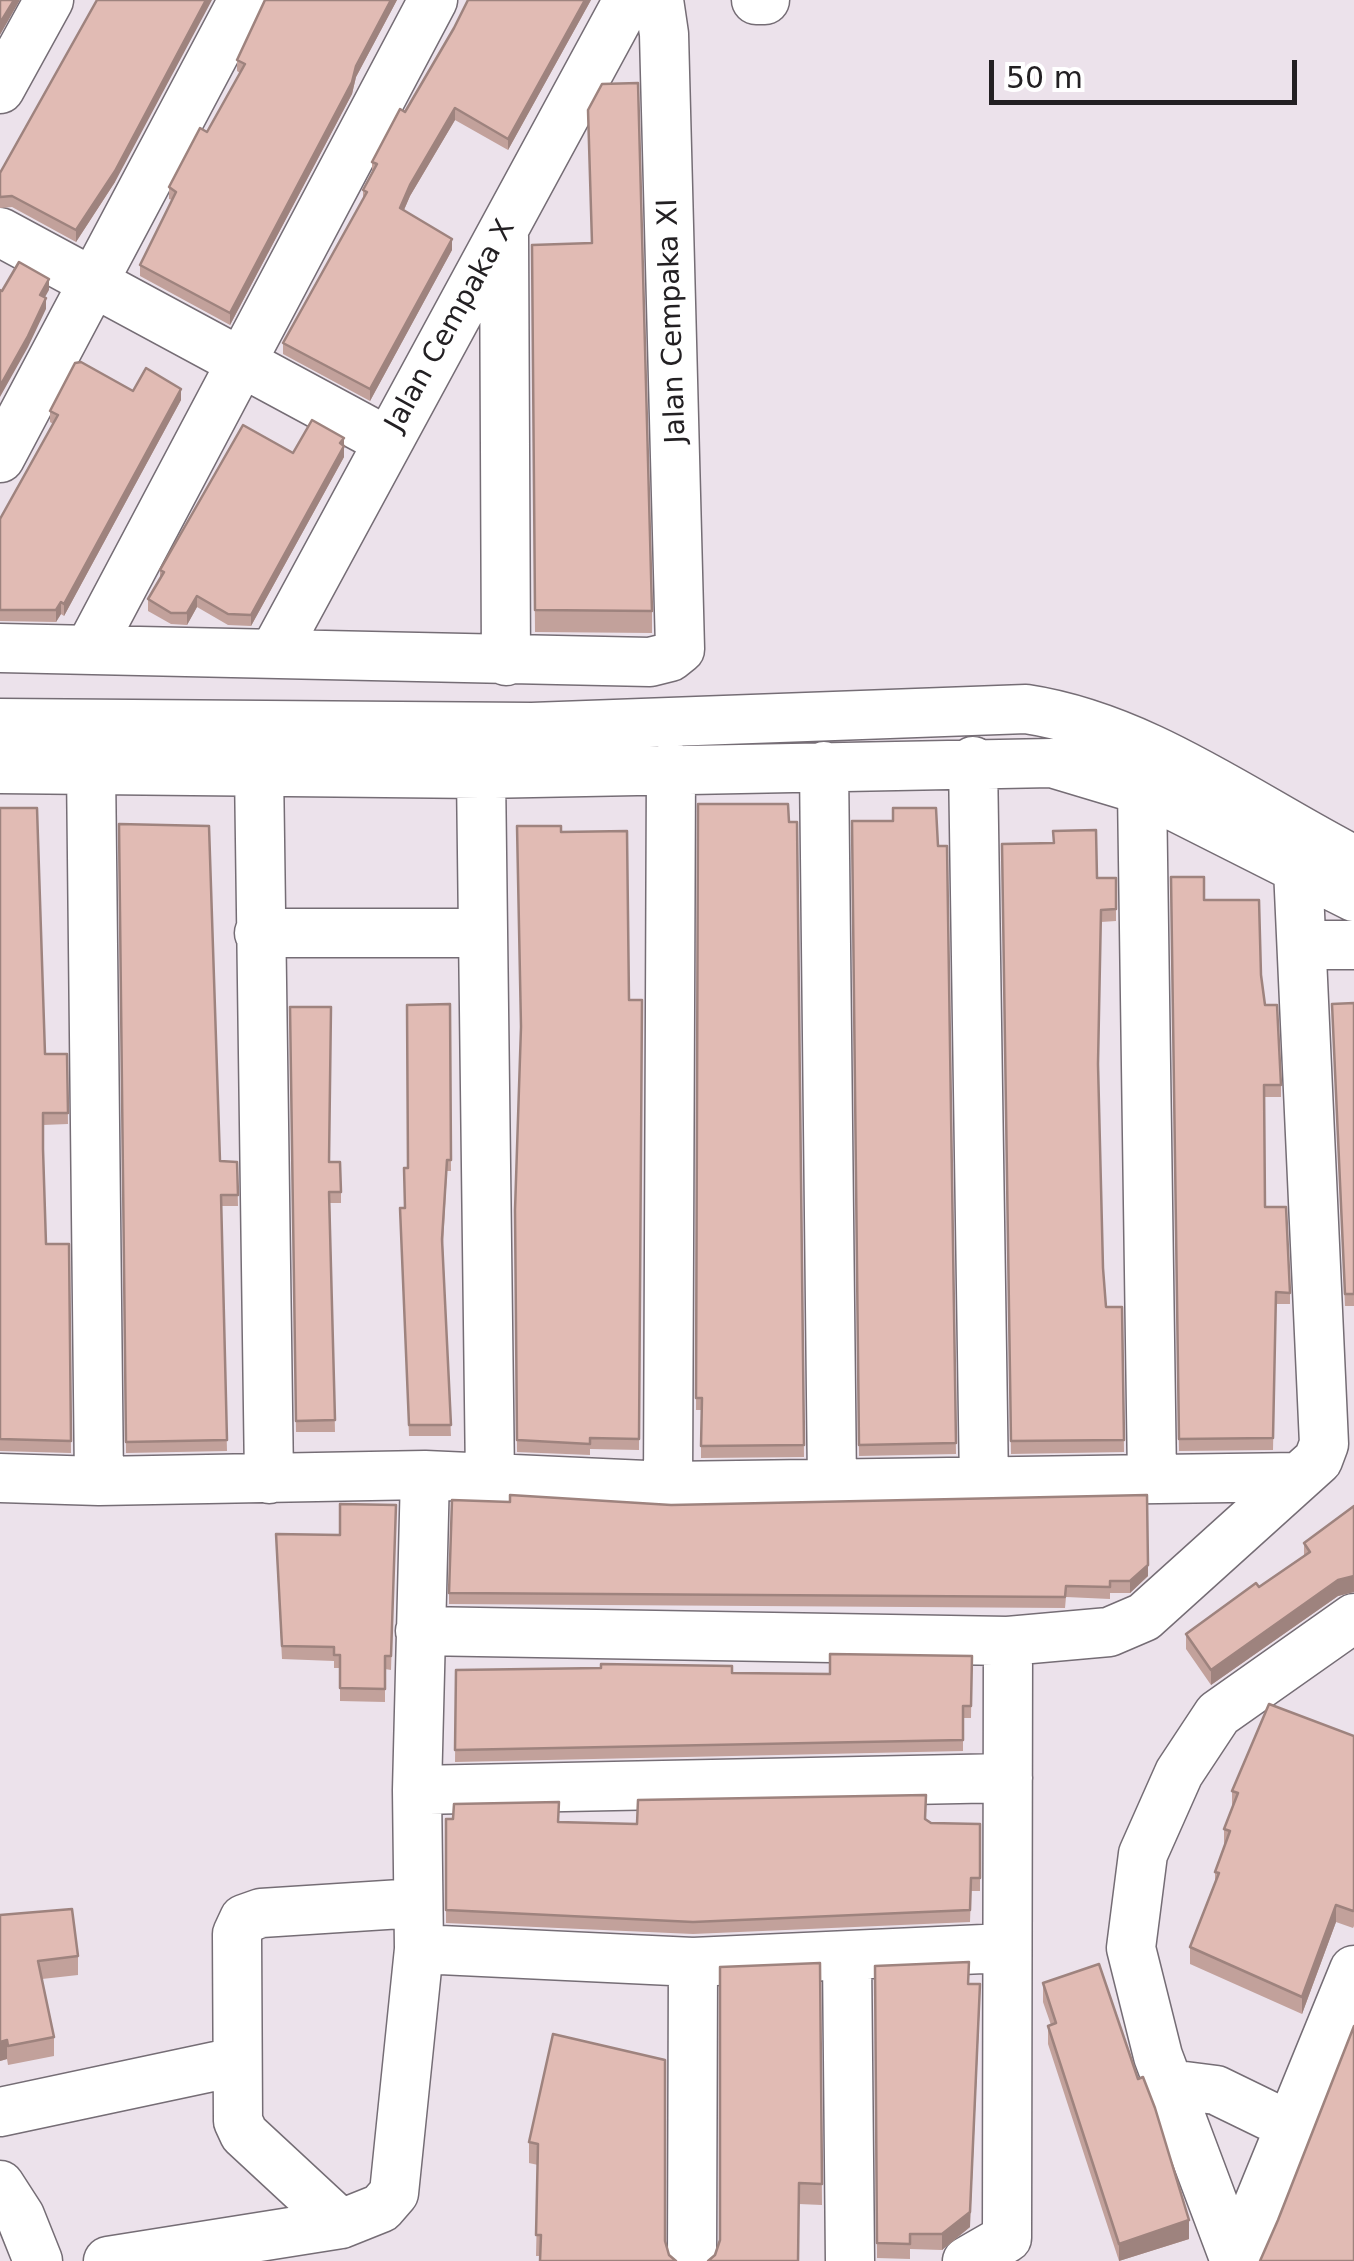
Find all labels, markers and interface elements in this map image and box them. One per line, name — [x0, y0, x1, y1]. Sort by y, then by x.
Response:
scale bar — [994, 40, 1302, 102]
text: 50 m — [1006, 60, 1083, 95]
street label: Jalan Cempaka XI — [652, 198, 694, 444]
street label: Jalan Cempaka X — [379, 214, 523, 438]

